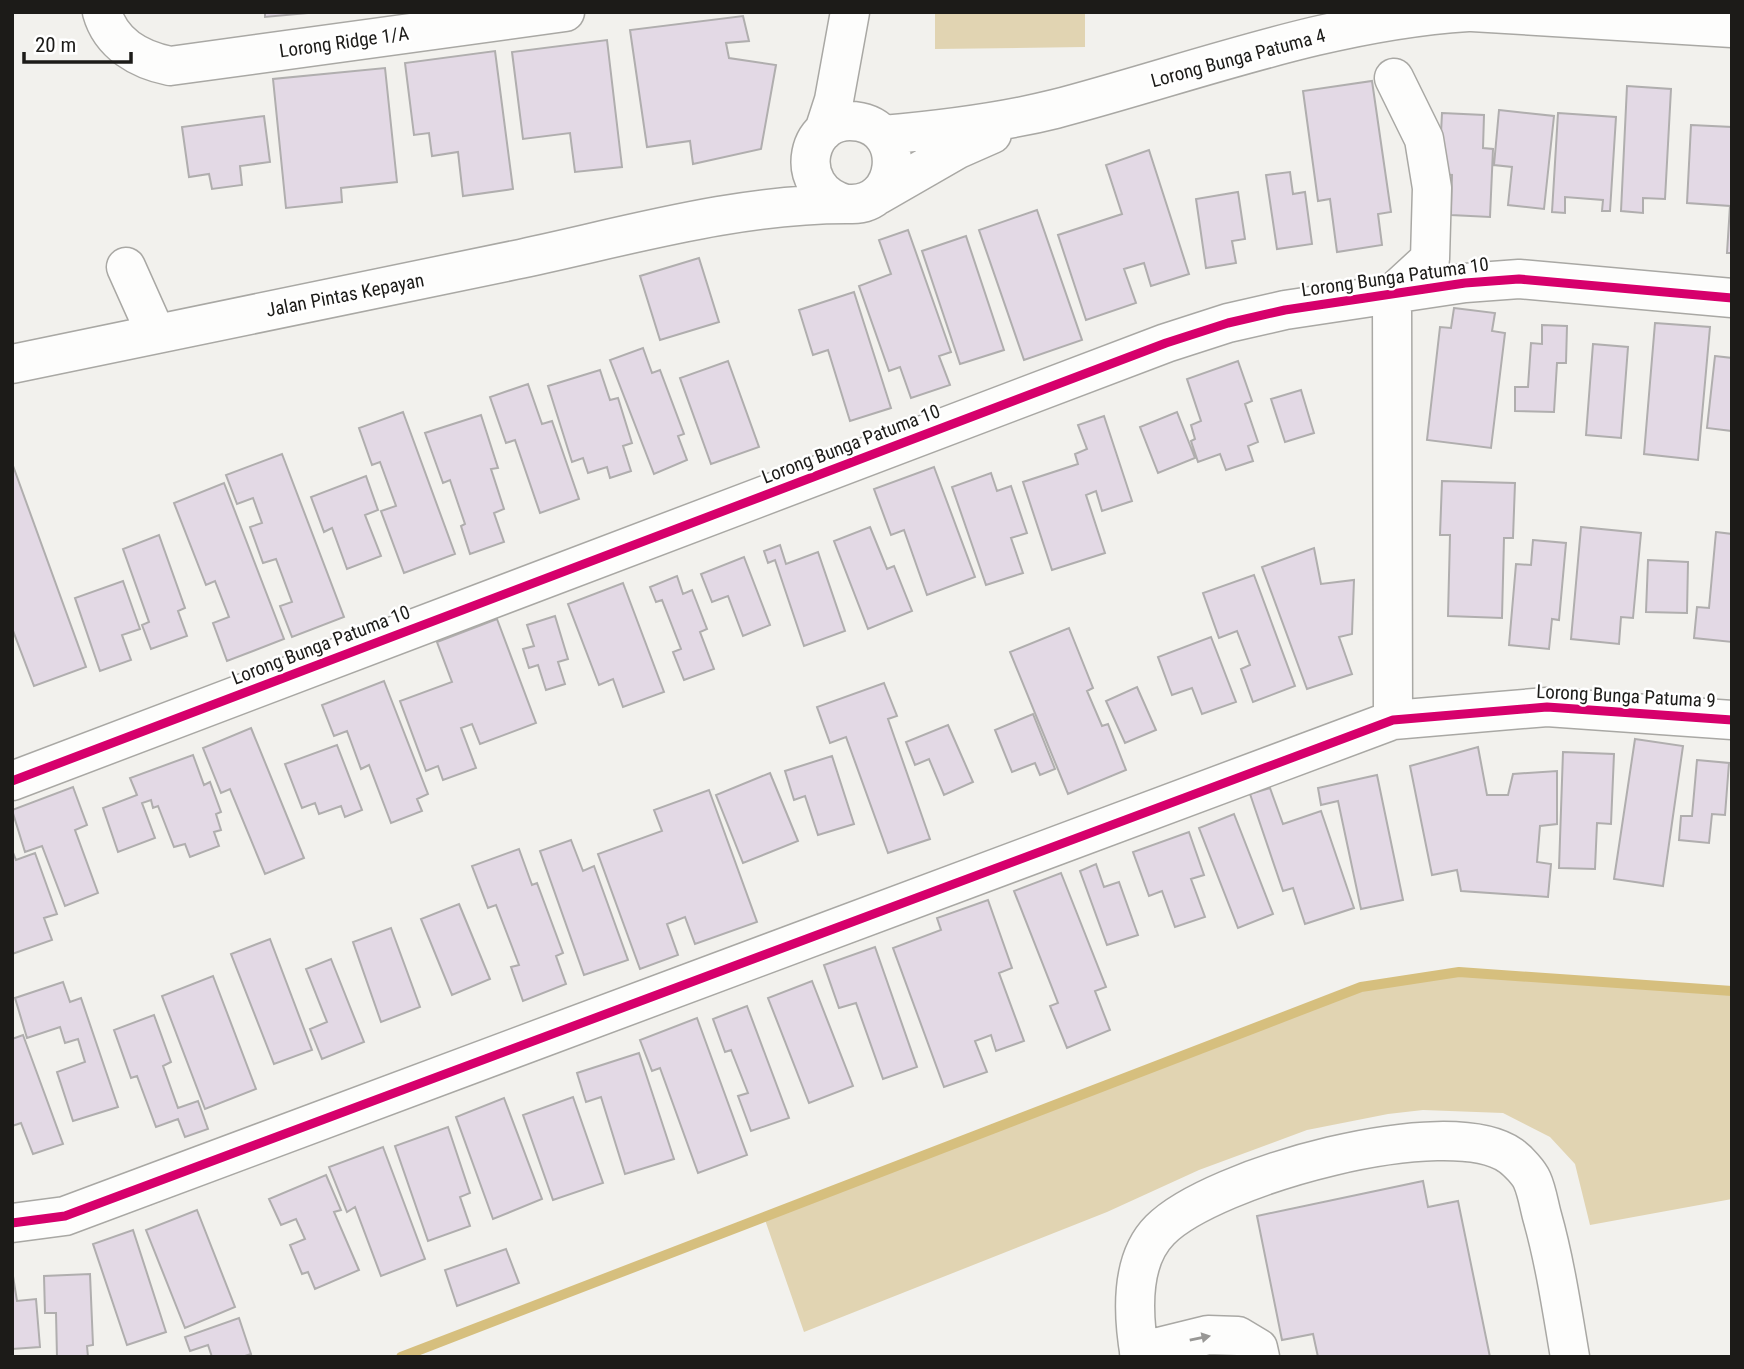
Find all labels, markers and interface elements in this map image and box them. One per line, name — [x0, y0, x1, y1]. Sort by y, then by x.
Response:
scale bar — [24, 21, 131, 65]
street label: Lorong Ridge 1/A — [278, 22, 410, 62]
street label: Lorong Bunga Patuma 4 — [1148, 24, 1328, 92]
text: 20 m — [35, 33, 76, 57]
street label: Lorong Bunga Patuma 10 — [1300, 252, 1490, 302]
street label: Jalan Pintas Kepayan — [264, 268, 426, 322]
street label: Lorong Bunga Patuma 10 — [759, 399, 943, 489]
street label: Lorong Bunga Patuma 10 — [229, 600, 413, 690]
street label: Lorong Bunga Patuma 9 — [1536, 680, 1716, 712]
one-way arrow — [1189, 1332, 1211, 1343]

